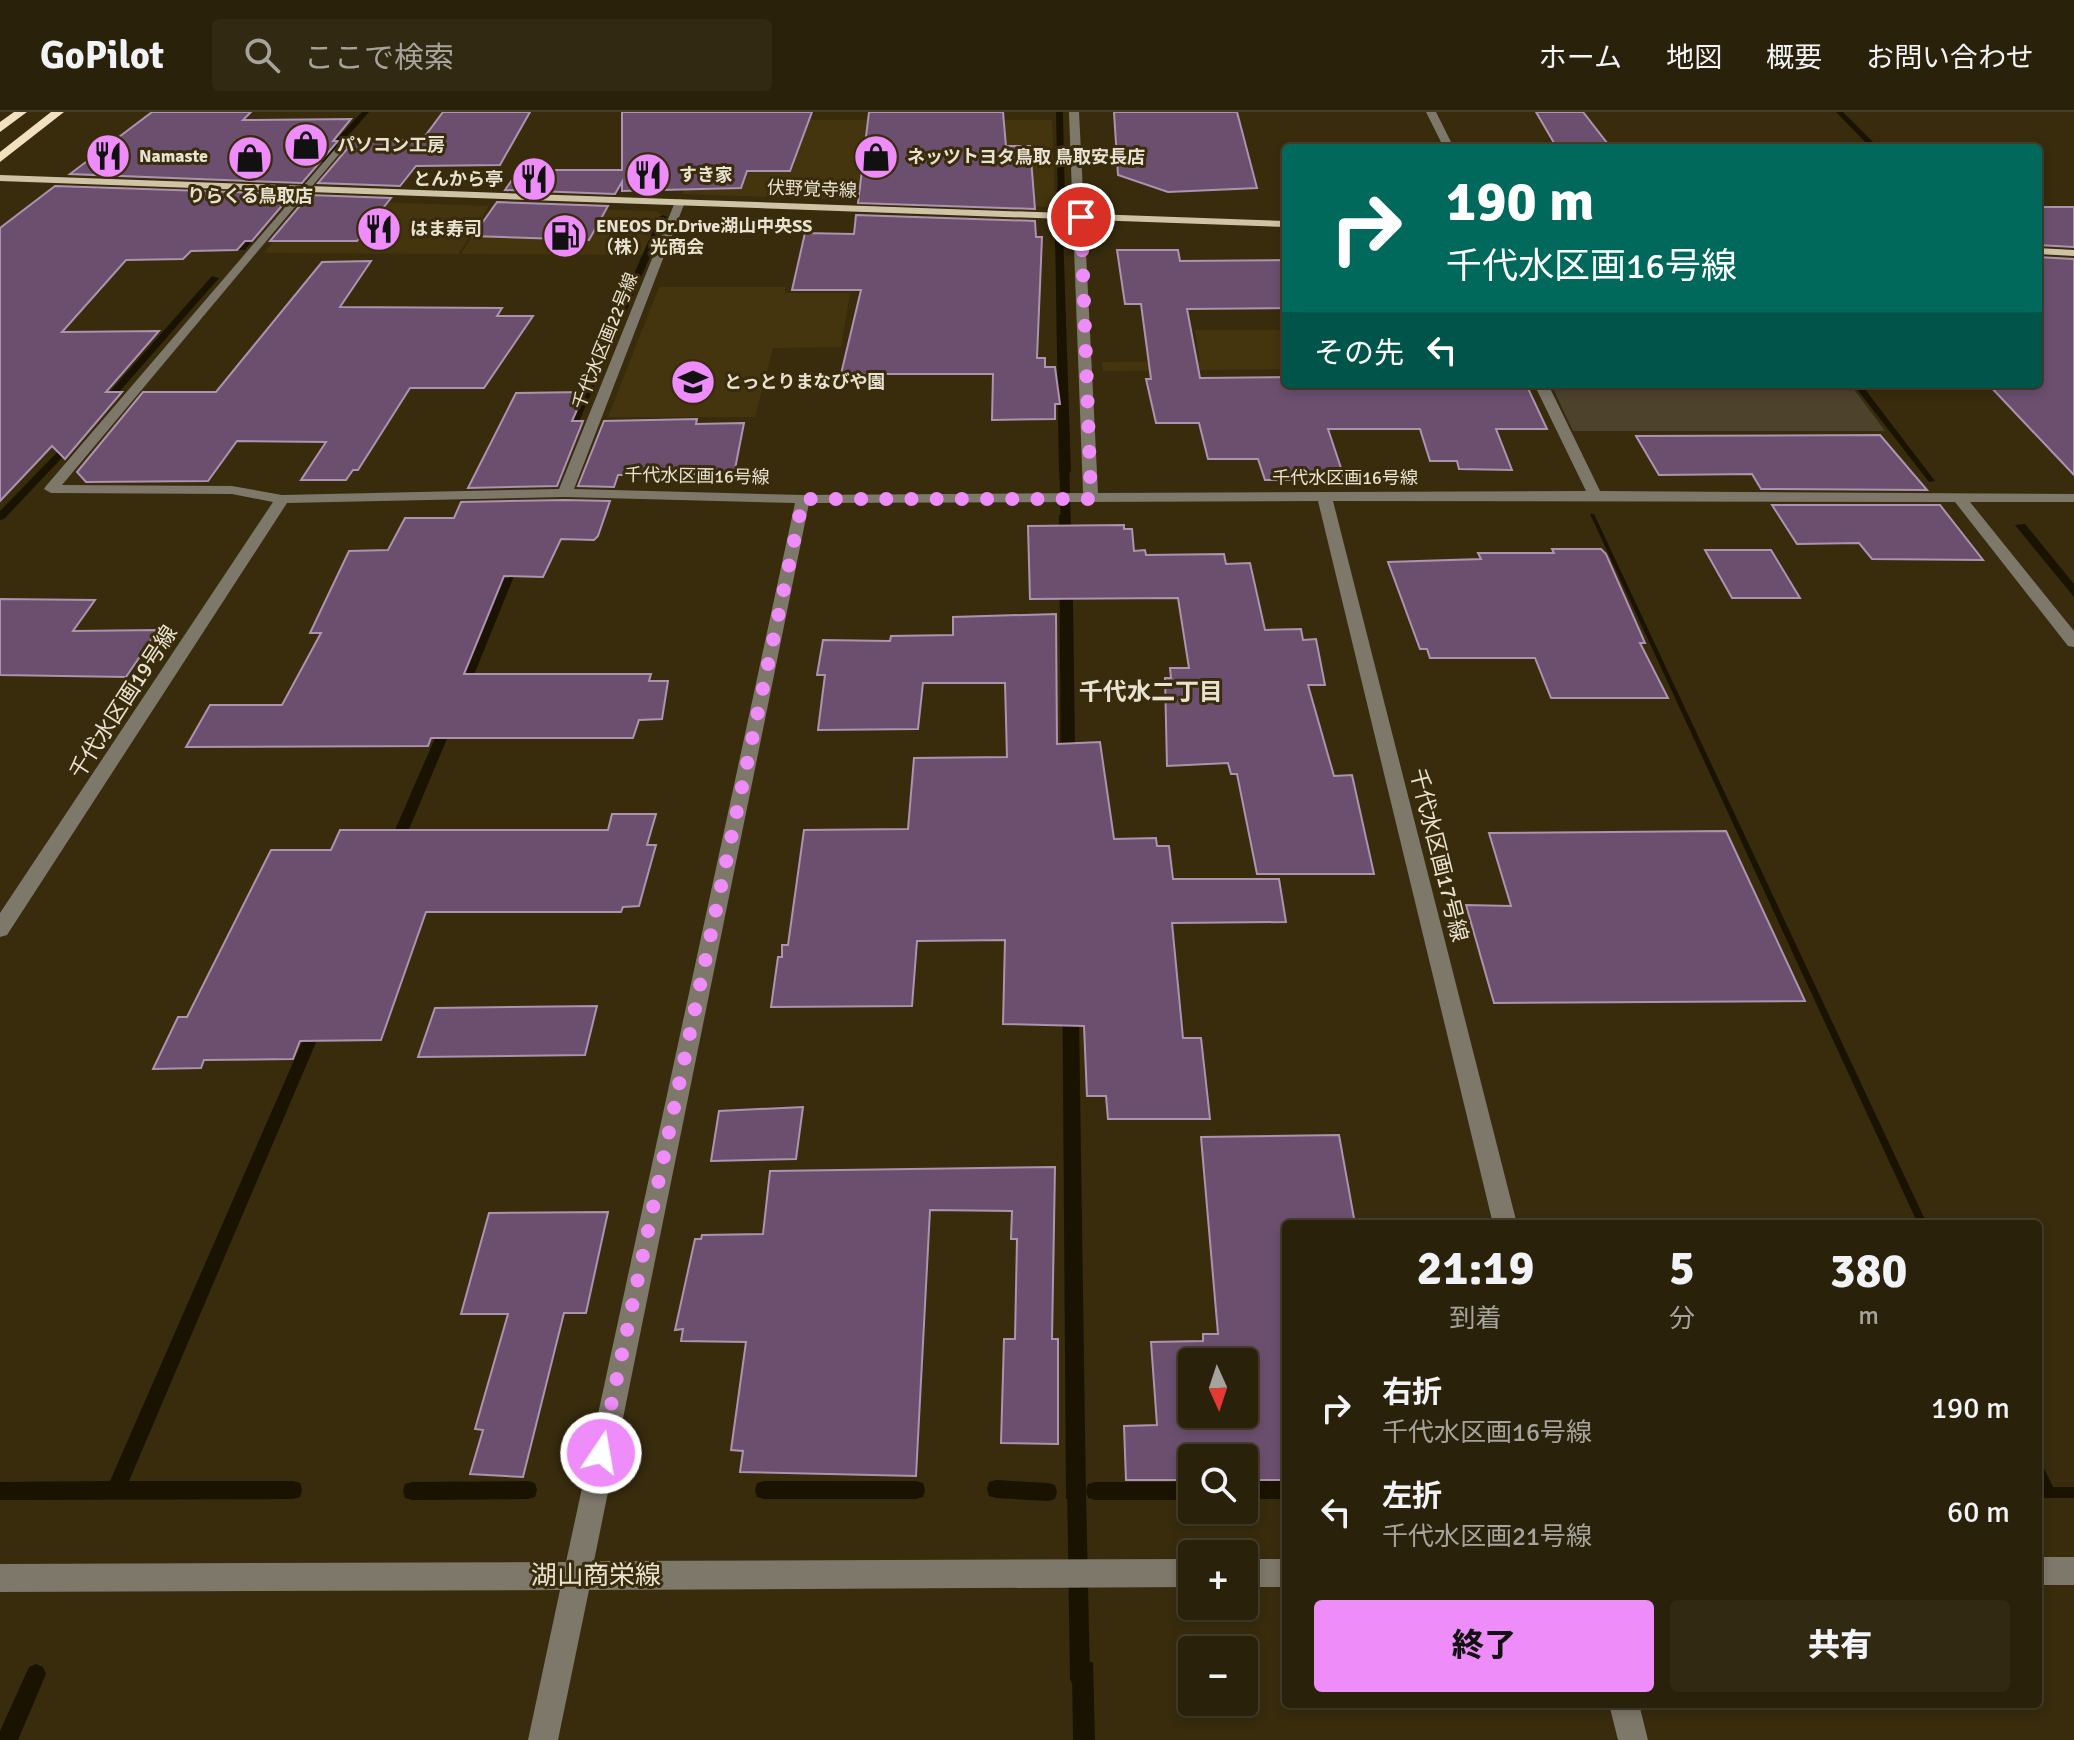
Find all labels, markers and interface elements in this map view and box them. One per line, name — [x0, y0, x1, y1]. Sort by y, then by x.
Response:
search box — [212, 19, 772, 91]
text: GoPilot — [40, 32, 164, 79]
icon: search — [240, 33, 284, 77]
text: ここで検索 — [304, 40, 454, 77]
text: ホーム — [1539, 41, 1622, 75]
text: 地図 — [1666, 41, 1722, 75]
text: 概要 — [1766, 41, 1822, 75]
text: お問い合わせ — [1866, 41, 2034, 75]
shop icon: パソコン工房 — [282, 121, 330, 169]
restaurant icon: Namaste — [84, 132, 132, 180]
shop icon: ネッツトヨタ鳥取 鳥取安長店 — [852, 133, 900, 181]
shop icon: りらくる鳥取店 — [226, 134, 274, 182]
place label: パソコン工房 — [337, 134, 445, 156]
place label: Namaste — [139, 145, 208, 167]
place label: ネッツトヨタ鳥取 鳥取安長店 — [907, 146, 1145, 168]
restaurant icon: すき家 — [624, 151, 672, 199]
restaurant icon: とんから亭 — [510, 155, 558, 203]
place label: すき家 — [679, 164, 733, 186]
text: 190 m — [1446, 167, 1594, 236]
place label: とんから亭 — [413, 168, 503, 190]
street label: 伏野覚寺線 — [767, 176, 857, 202]
icon: right — [1314, 176, 1418, 280]
pin — [1047, 183, 1115, 251]
place label: りらくる鳥取店 — [187, 185, 313, 207]
icon: arrive — [1059, 195, 1103, 239]
restaurant icon: はま寿司 — [355, 205, 403, 253]
fuel station icon: ENEOS Dr.Drive湖山中央SS （株）光商会 — [541, 212, 589, 260]
place label: ENEOS Dr.Drive湖山中央SS （株）光商会 — [596, 215, 812, 258]
place label: はま寿司 — [410, 218, 482, 240]
text: 千代水区画16号線 — [1446, 244, 1737, 289]
street label: 千代水区画22号線 — [568, 269, 642, 413]
icon: left — [1420, 328, 1464, 372]
text: その先 — [1314, 335, 1404, 372]
school or university icon: とっとりまなびや園 — [669, 358, 717, 406]
place label: とっとりまなびや園 — [724, 371, 885, 393]
street label: 千代水区画16号線 — [624, 464, 770, 488]
street label: 千代水区画16号線 — [1272, 467, 1418, 489]
street label: 千代水区画19号線 — [63, 620, 183, 784]
district label: 千代水二丁目 — [1079, 677, 1223, 707]
street label: 千代水区画17号線 — [1404, 765, 1474, 945]
text: 21:19 — [1417, 1239, 1534, 1298]
text: 5 — [1669, 1239, 1695, 1298]
text: 380 — [1830, 1242, 1907, 1301]
text: m — [1858, 1300, 1879, 1332]
text: 到着 — [1450, 1303, 1502, 1335]
text: 分 — [1669, 1303, 1695, 1335]
north arrow — [1178, 1348, 1258, 1428]
map controls — [1178, 1348, 1258, 1716]
text: 右折 — [1382, 1374, 1442, 1411]
icon: right — [1314, 1386, 1358, 1430]
text: 190 m — [1931, 1390, 2010, 1427]
position arrow — [559, 1411, 643, 1495]
text: 千代水区画16号線 — [1382, 1417, 1592, 1449]
button: search — [1178, 1444, 1258, 1524]
text: 左折 — [1382, 1478, 1442, 1515]
icon: left — [1314, 1490, 1358, 1534]
text: 60 m — [1947, 1494, 2010, 1531]
text: 千代水区画21号線 — [1382, 1521, 1592, 1553]
button: + — [1178, 1540, 1258, 1620]
street label: 湖山商栄線 — [531, 1560, 661, 1592]
button: 終了 — [1314, 1600, 1654, 1692]
button: 共有 — [1670, 1600, 2010, 1692]
button: − — [1178, 1636, 1258, 1716]

